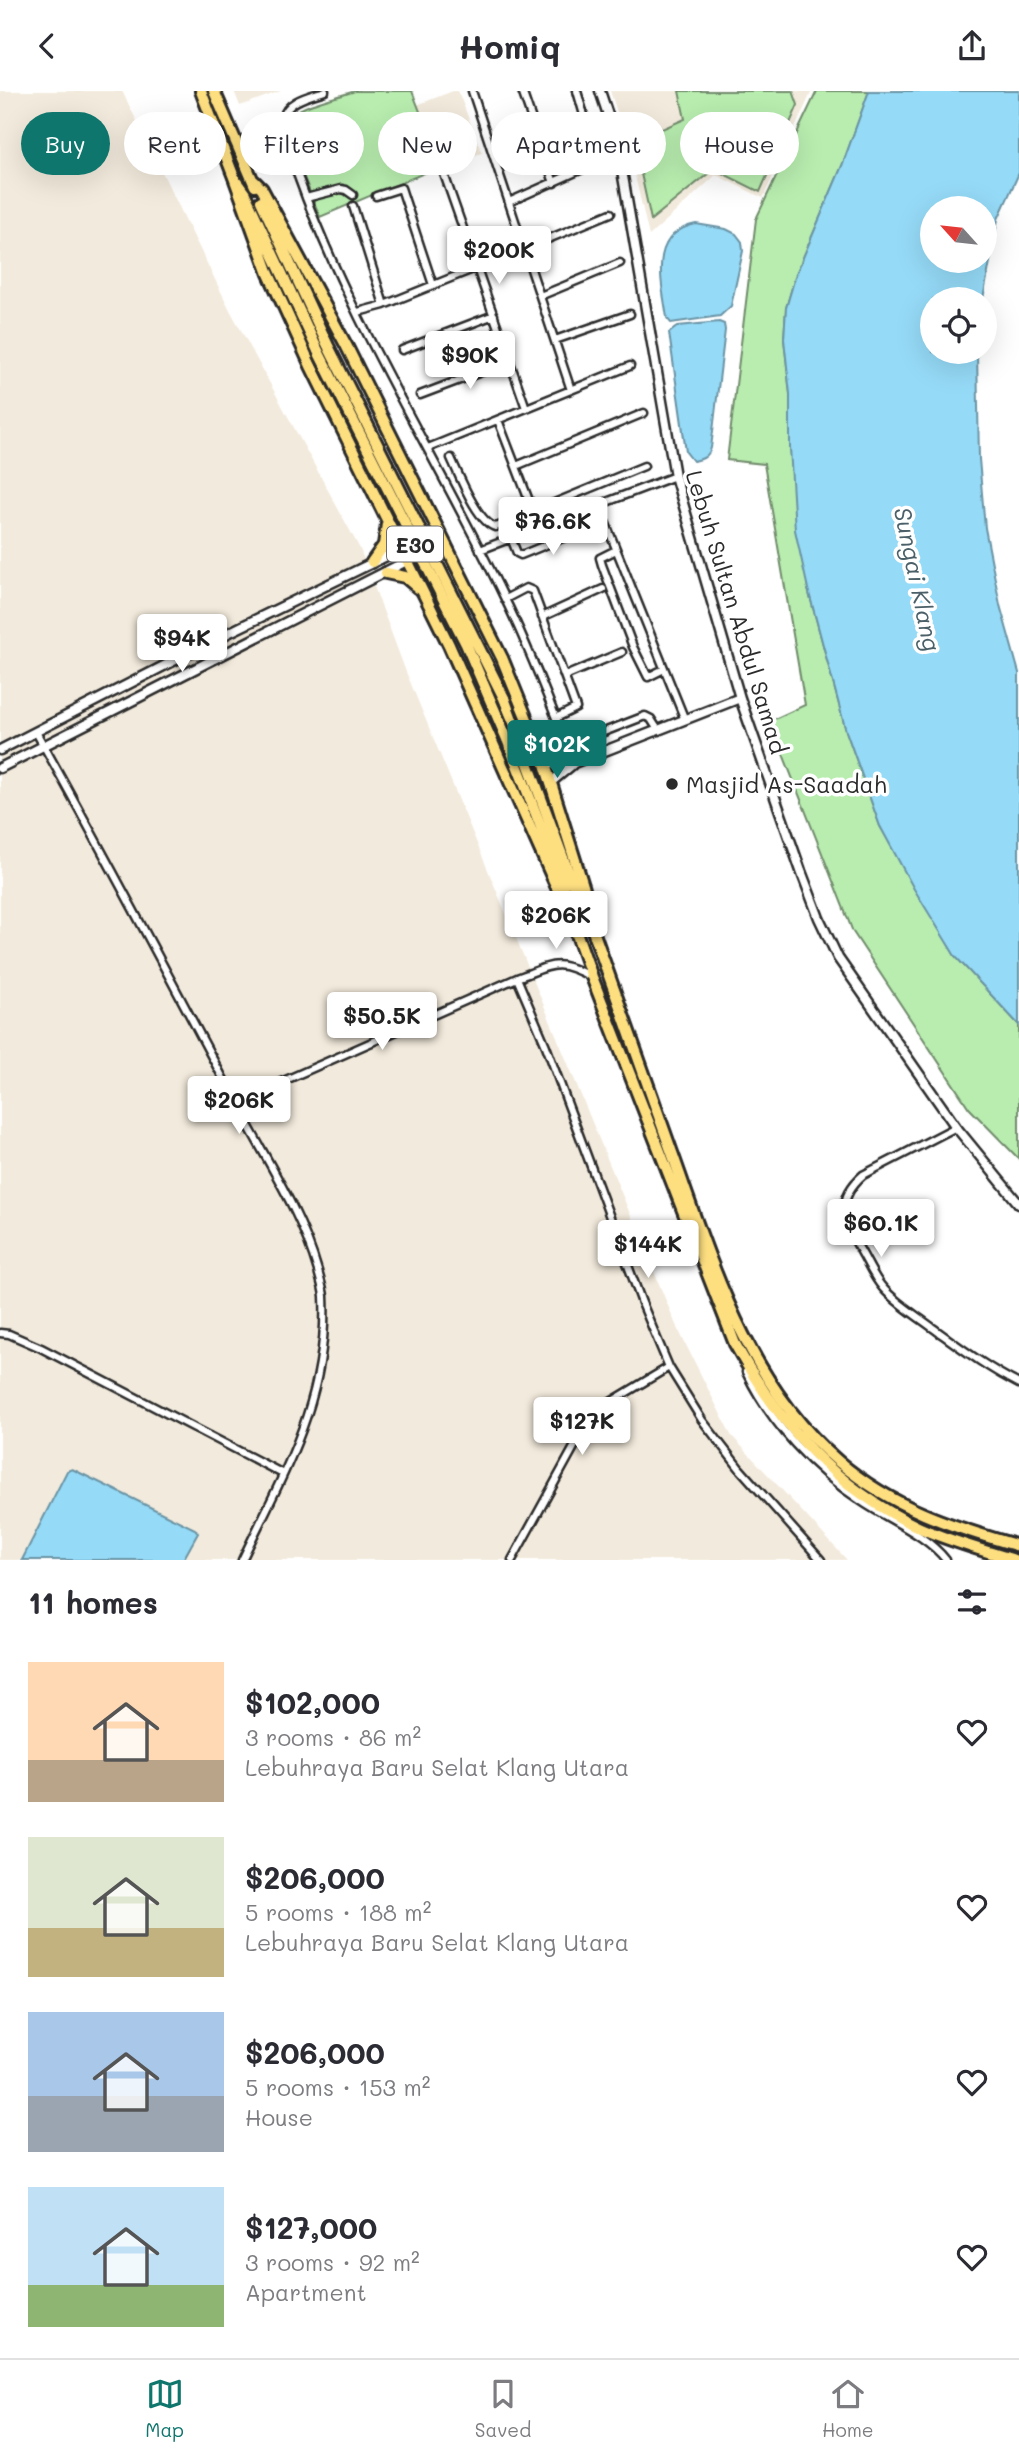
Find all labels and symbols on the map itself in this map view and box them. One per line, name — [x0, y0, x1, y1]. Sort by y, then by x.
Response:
north arrow — [920, 196, 998, 273]
pin: $200K — [450, 227, 548, 286]
pin: $90K — [429, 331, 511, 391]
street label: Lebuh Sultan Abdul Samad — [680, 466, 794, 758]
pin: $76.6K — [496, 497, 610, 557]
water label: Sungai Klang — [888, 504, 948, 654]
road number: E30 — [387, 526, 443, 561]
pin: $94K — [141, 615, 223, 674]
pin: $102K — [508, 721, 606, 780]
place label: Masjid As-Saadah — [686, 769, 887, 799]
marker: Masjid As-Saadah — [664, 776, 680, 792]
pin: $206K — [507, 891, 605, 951]
pin: $50.5K — [325, 993, 439, 1052]
pin: $206K — [190, 1077, 288, 1136]
pin: $60.1K — [824, 1199, 938, 1259]
pin: $144K — [599, 1221, 697, 1280]
pin: $127K — [533, 1397, 631, 1457]

